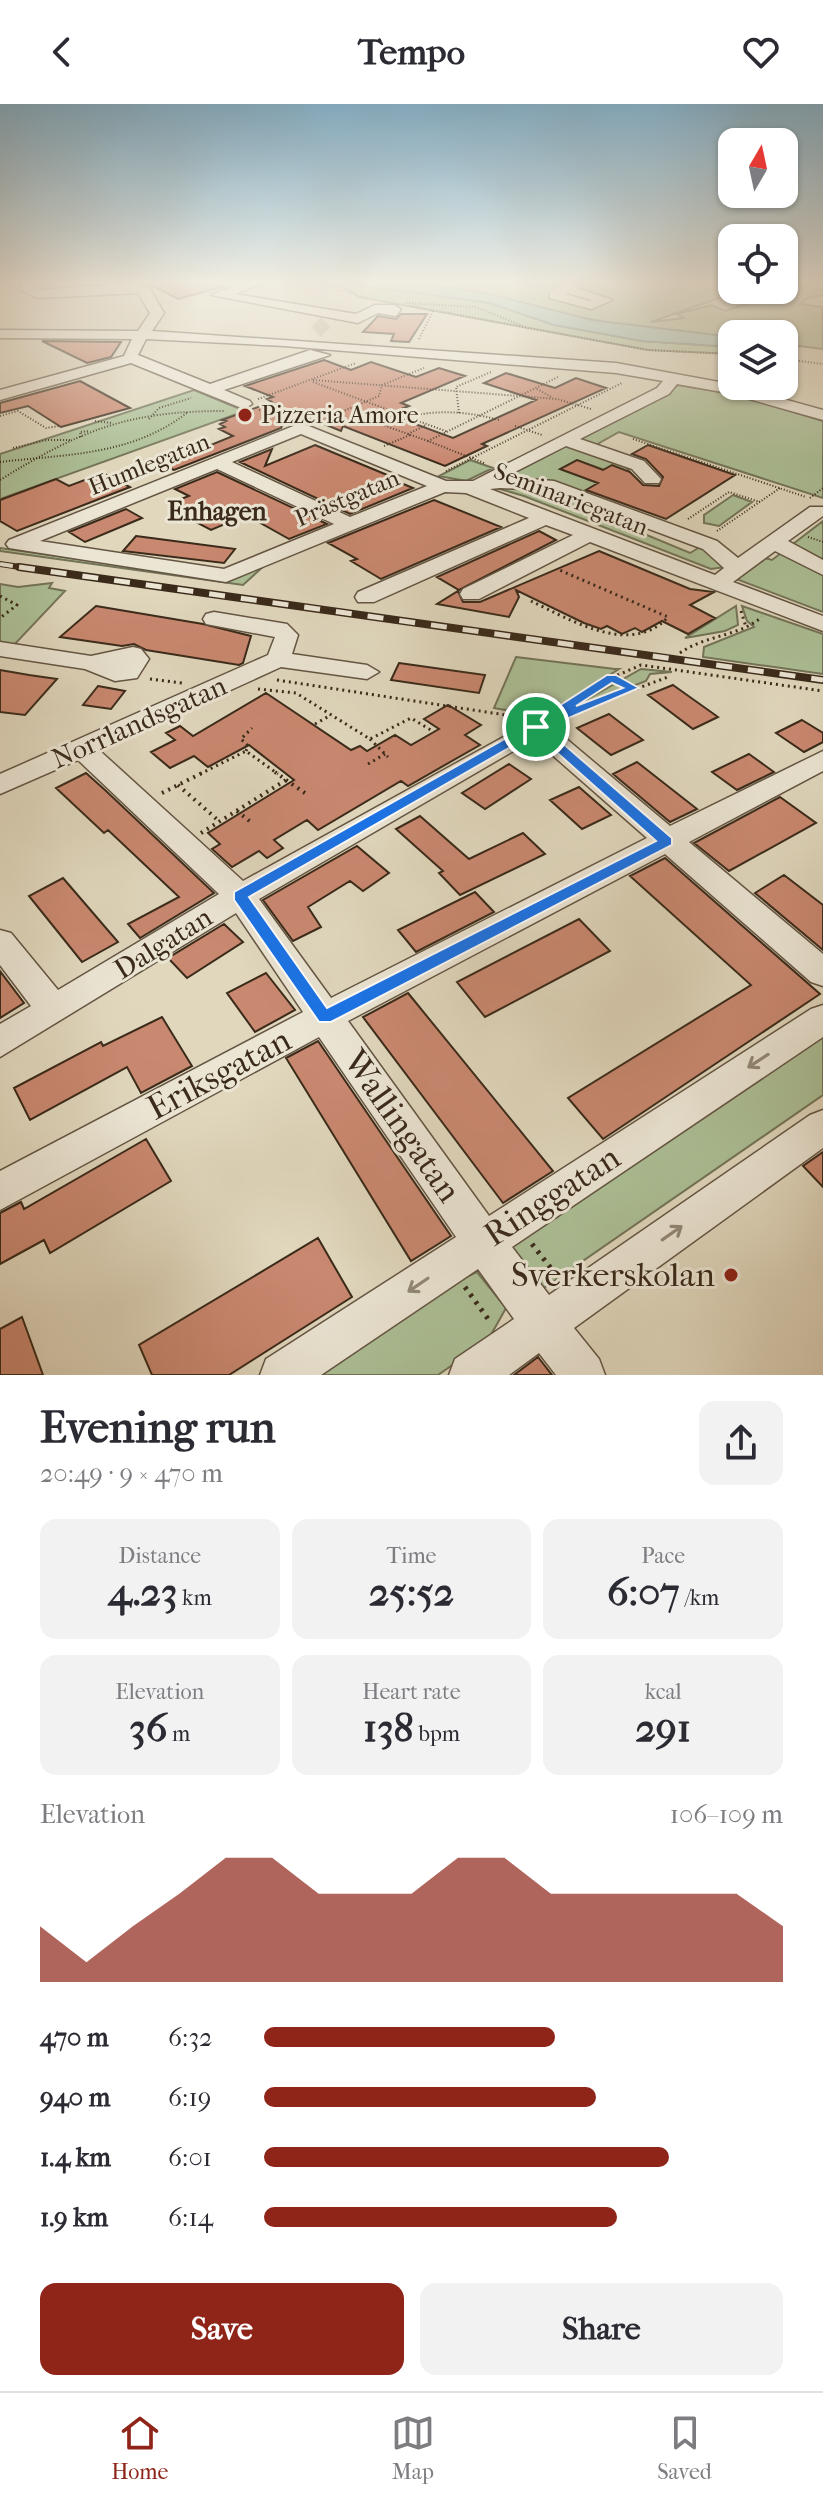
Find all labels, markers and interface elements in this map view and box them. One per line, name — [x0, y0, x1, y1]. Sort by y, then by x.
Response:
icon: back — [40, 30, 84, 74]
icon: heart — [739, 30, 783, 74]
text: Tempo — [358, 31, 465, 73]
north arrow — [718, 128, 798, 208]
map controls — [718, 128, 798, 400]
button: locate — [718, 224, 798, 304]
button: layers — [718, 320, 798, 400]
place label: Pizzeria Amore — [261, 401, 419, 429]
marker: Pizzeria Amore — [236, 406, 254, 424]
street label: Humlegatan — [84, 427, 214, 501]
street label: Seminariegatan — [490, 457, 652, 541]
street label: Prästgatan — [291, 463, 403, 533]
district label: Enhagen — [167, 496, 268, 527]
street label: Norrlandsgatan — [46, 669, 232, 775]
pin — [502, 693, 570, 761]
icon: arrive — [514, 705, 558, 749]
street label: Dalgatan — [108, 900, 218, 986]
street label: Eriksgatan — [140, 1019, 298, 1128]
street label: Wallingatan — [334, 1041, 469, 1210]
one-way arrow — [747, 1054, 770, 1070]
street label: Ringgatan — [477, 1137, 628, 1255]
one-way arrow — [660, 1225, 682, 1241]
place label: Sverkerskolan — [511, 1255, 715, 1295]
marker: Sverkerskolan — [722, 1266, 740, 1284]
one-way arrow — [407, 1277, 430, 1293]
button: share — [699, 1401, 783, 1485]
text: Evening run — [40, 1402, 275, 1453]
text: 20:49 · 9 × 470 m — [40, 1458, 223, 1489]
text: Distance — [118, 1543, 201, 1569]
text: Time — [386, 1543, 436, 1569]
text: Pace — [641, 1543, 685, 1569]
text: 4.23 — [108, 1569, 177, 1615]
text: 25:52 — [369, 1569, 454, 1615]
text: 6:07 — [607, 1569, 680, 1615]
text: km — [177, 1585, 212, 1611]
text: /km — [680, 1585, 719, 1611]
text: Elevation — [115, 1679, 204, 1705]
text: Heart rate — [362, 1679, 461, 1705]
text: kcal — [645, 1679, 682, 1705]
text: 36 — [129, 1705, 167, 1751]
text: 138 — [363, 1705, 414, 1751]
text: 291 — [635, 1705, 691, 1751]
text: m — [167, 1721, 190, 1747]
text: bpm — [414, 1721, 460, 1747]
text: Elevation — [40, 1799, 145, 1830]
text: 106–109 m — [670, 1799, 783, 1830]
text: 470 m — [40, 2022, 109, 2053]
text: 6:32 — [168, 2022, 212, 2053]
text: 940 m — [40, 2082, 110, 2113]
text: 6:19 — [168, 2082, 211, 2113]
text: 1.4 km — [40, 2142, 111, 2173]
text: 6:01 — [168, 2142, 212, 2173]
text: 1.9 km — [40, 2202, 108, 2233]
text: 6:14 — [168, 2202, 213, 2233]
button: Save — [40, 2283, 404, 2375]
button: Share — [420, 2283, 783, 2375]
tab: Home — [111, 2411, 168, 2485]
tab: Map — [391, 2411, 435, 2485]
tab: Saved — [657, 2411, 712, 2485]

